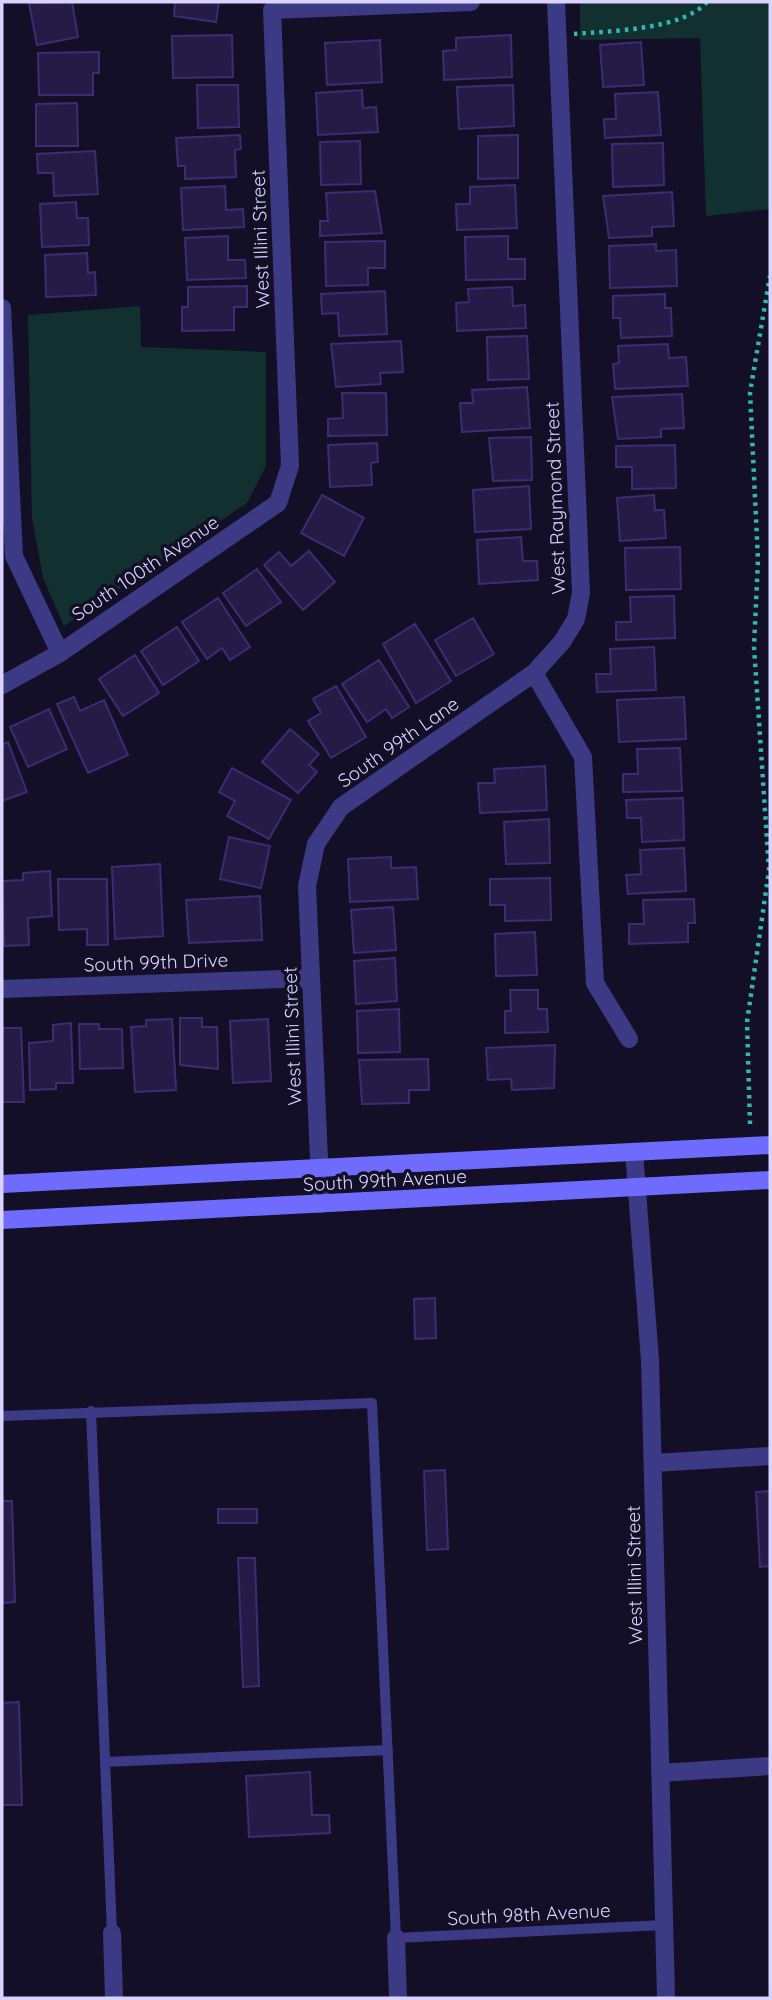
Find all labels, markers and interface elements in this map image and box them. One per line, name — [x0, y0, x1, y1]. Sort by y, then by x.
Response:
street label: West Illini Street — [246, 169, 274, 309]
street label: West Raymond Street — [540, 401, 570, 595]
street label: South 100th Avenue — [67, 510, 223, 626]
street label: South 99th Lane — [333, 691, 463, 793]
street label: South 99th Drive — [83, 947, 229, 977]
street label: West Illini Street — [278, 966, 306, 1106]
street label: South 99th Avenue — [302, 1164, 468, 1196]
street label: West Illini Street — [621, 1505, 647, 1645]
street label: South 98th Avenue — [447, 1898, 611, 1930]

